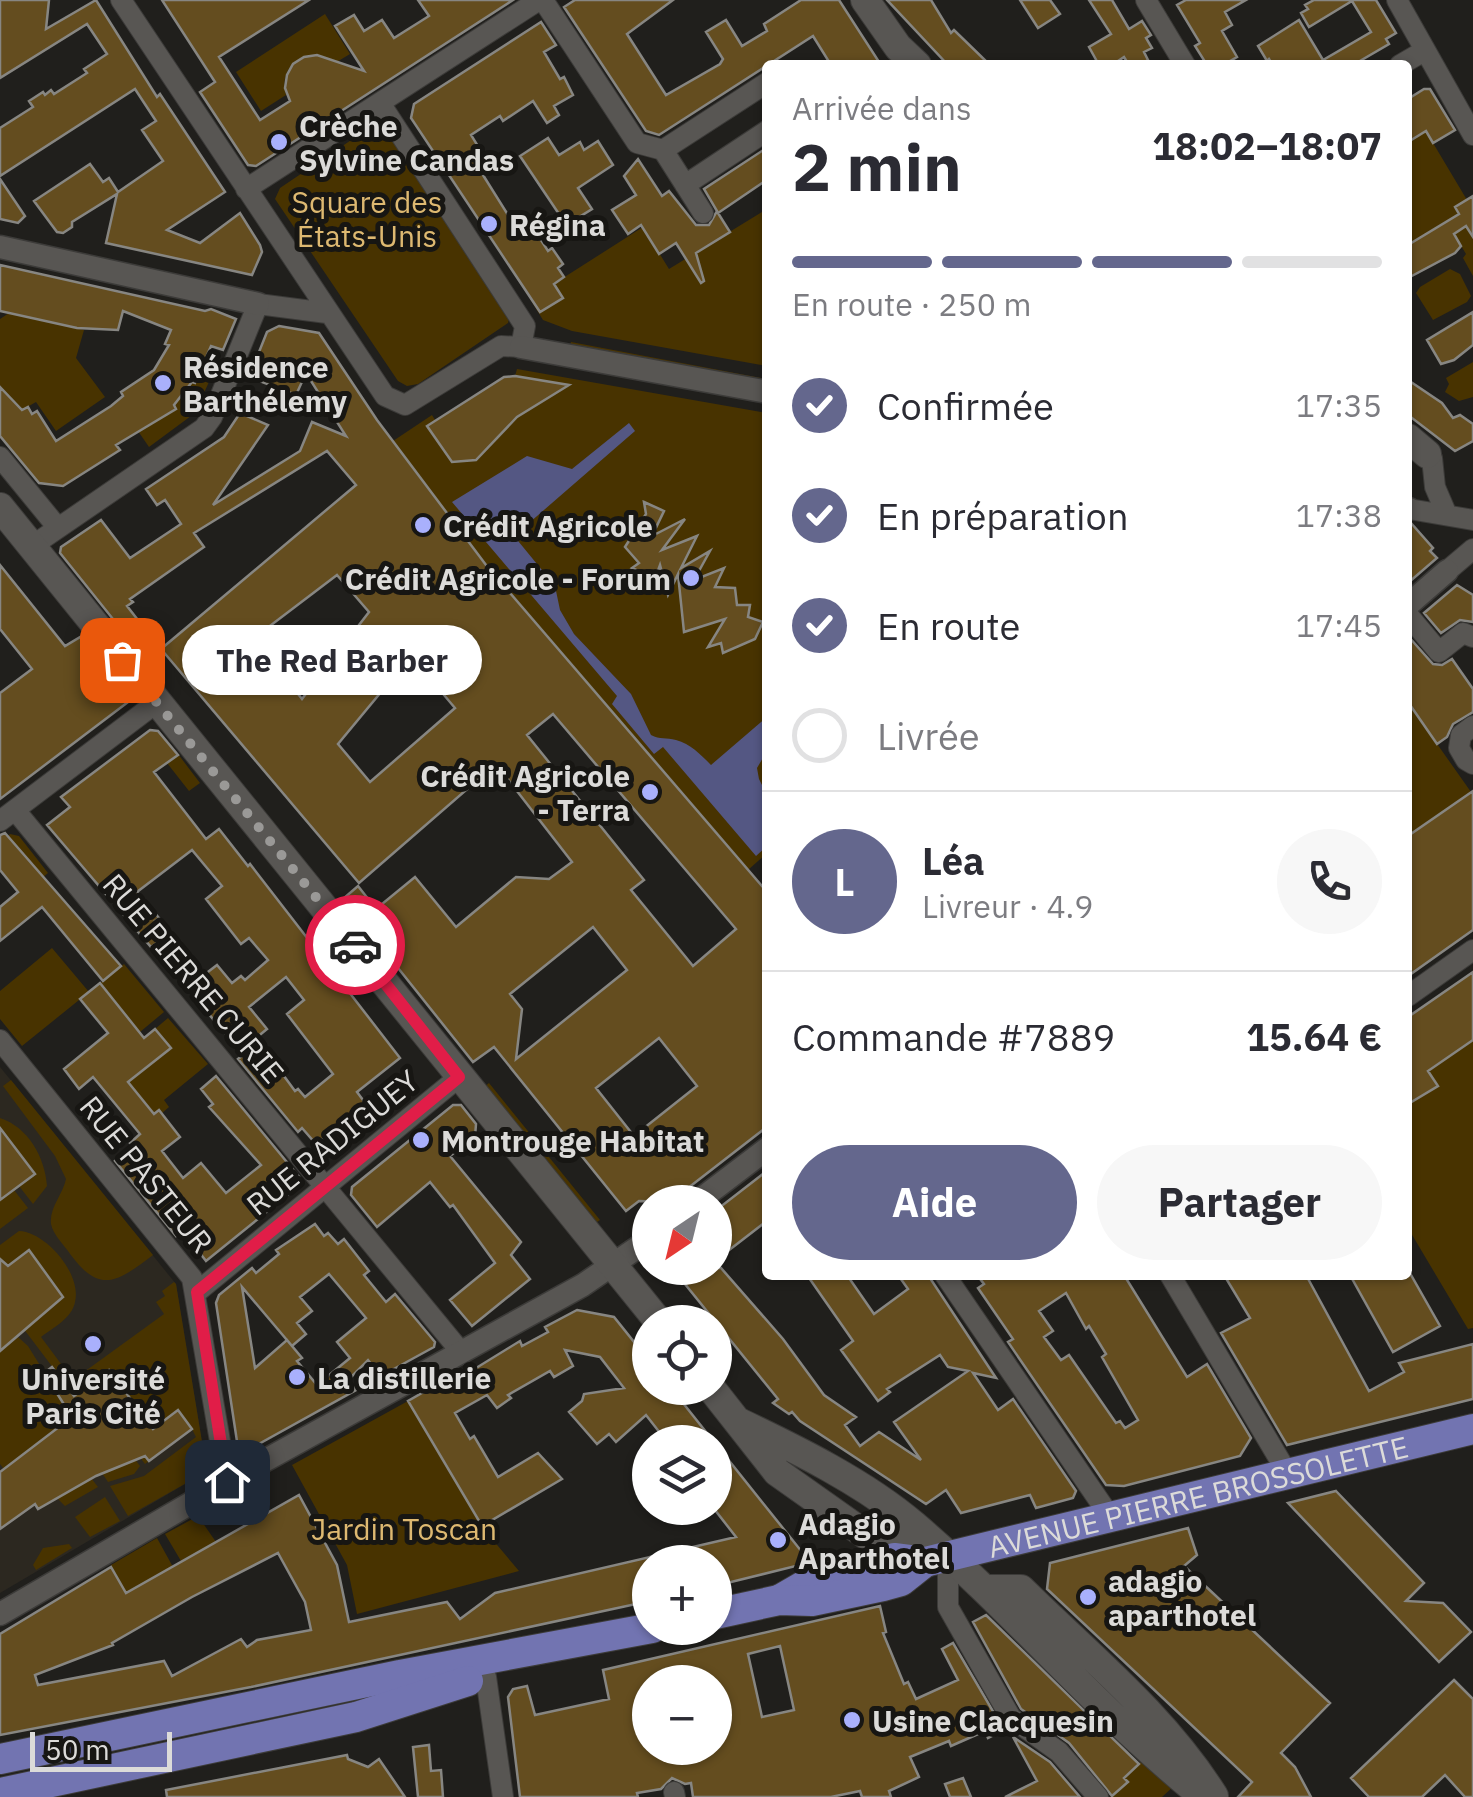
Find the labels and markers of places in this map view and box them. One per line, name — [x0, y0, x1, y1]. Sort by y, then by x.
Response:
place label: Crèche Sylvine Candas — [299, 106, 514, 179]
marker: Crèche Sylvine Candas — [268, 131, 290, 153]
place label: Régina — [509, 205, 606, 244]
marker: Régina — [478, 213, 500, 235]
place label: Résidence Barthélemy — [183, 347, 347, 420]
marker: Résidence Barthélemy — [152, 372, 174, 394]
place label: Crédit Agricole — [443, 506, 653, 545]
marker: Crédit Agricole — [412, 514, 434, 536]
place label: Crédit Agricole - Forum — [345, 559, 671, 598]
marker: Crédit Agricole - Forum — [680, 567, 702, 589]
pin — [80, 618, 165, 703]
callout: The Red Barber — [182, 625, 482, 695]
place label: Crédit Agricole - Terra — [420, 756, 630, 829]
marker: Crédit Agricole - Terra — [639, 781, 661, 803]
place label: Montrouge Habitat — [441, 1121, 704, 1160]
marker: Montrouge Habitat — [410, 1129, 432, 1151]
marker: Université Paris Cité — [82, 1333, 104, 1355]
place label: La distillerie — [317, 1358, 491, 1397]
place label: Université Paris Cité — [21, 1359, 165, 1432]
marker: La distillerie — [286, 1366, 308, 1388]
pin — [185, 1440, 270, 1525]
place label: Adagio Aparthotel — [798, 1504, 950, 1577]
marker: Adagio Aparthotel — [767, 1529, 789, 1551]
place label: adagio aparthotel — [1108, 1561, 1256, 1634]
marker: adagio aparthotel — [1077, 1586, 1099, 1608]
place label: Usine Clacquesin — [872, 1701, 1114, 1740]
marker: Usine Clacquesin — [841, 1709, 863, 1731]

